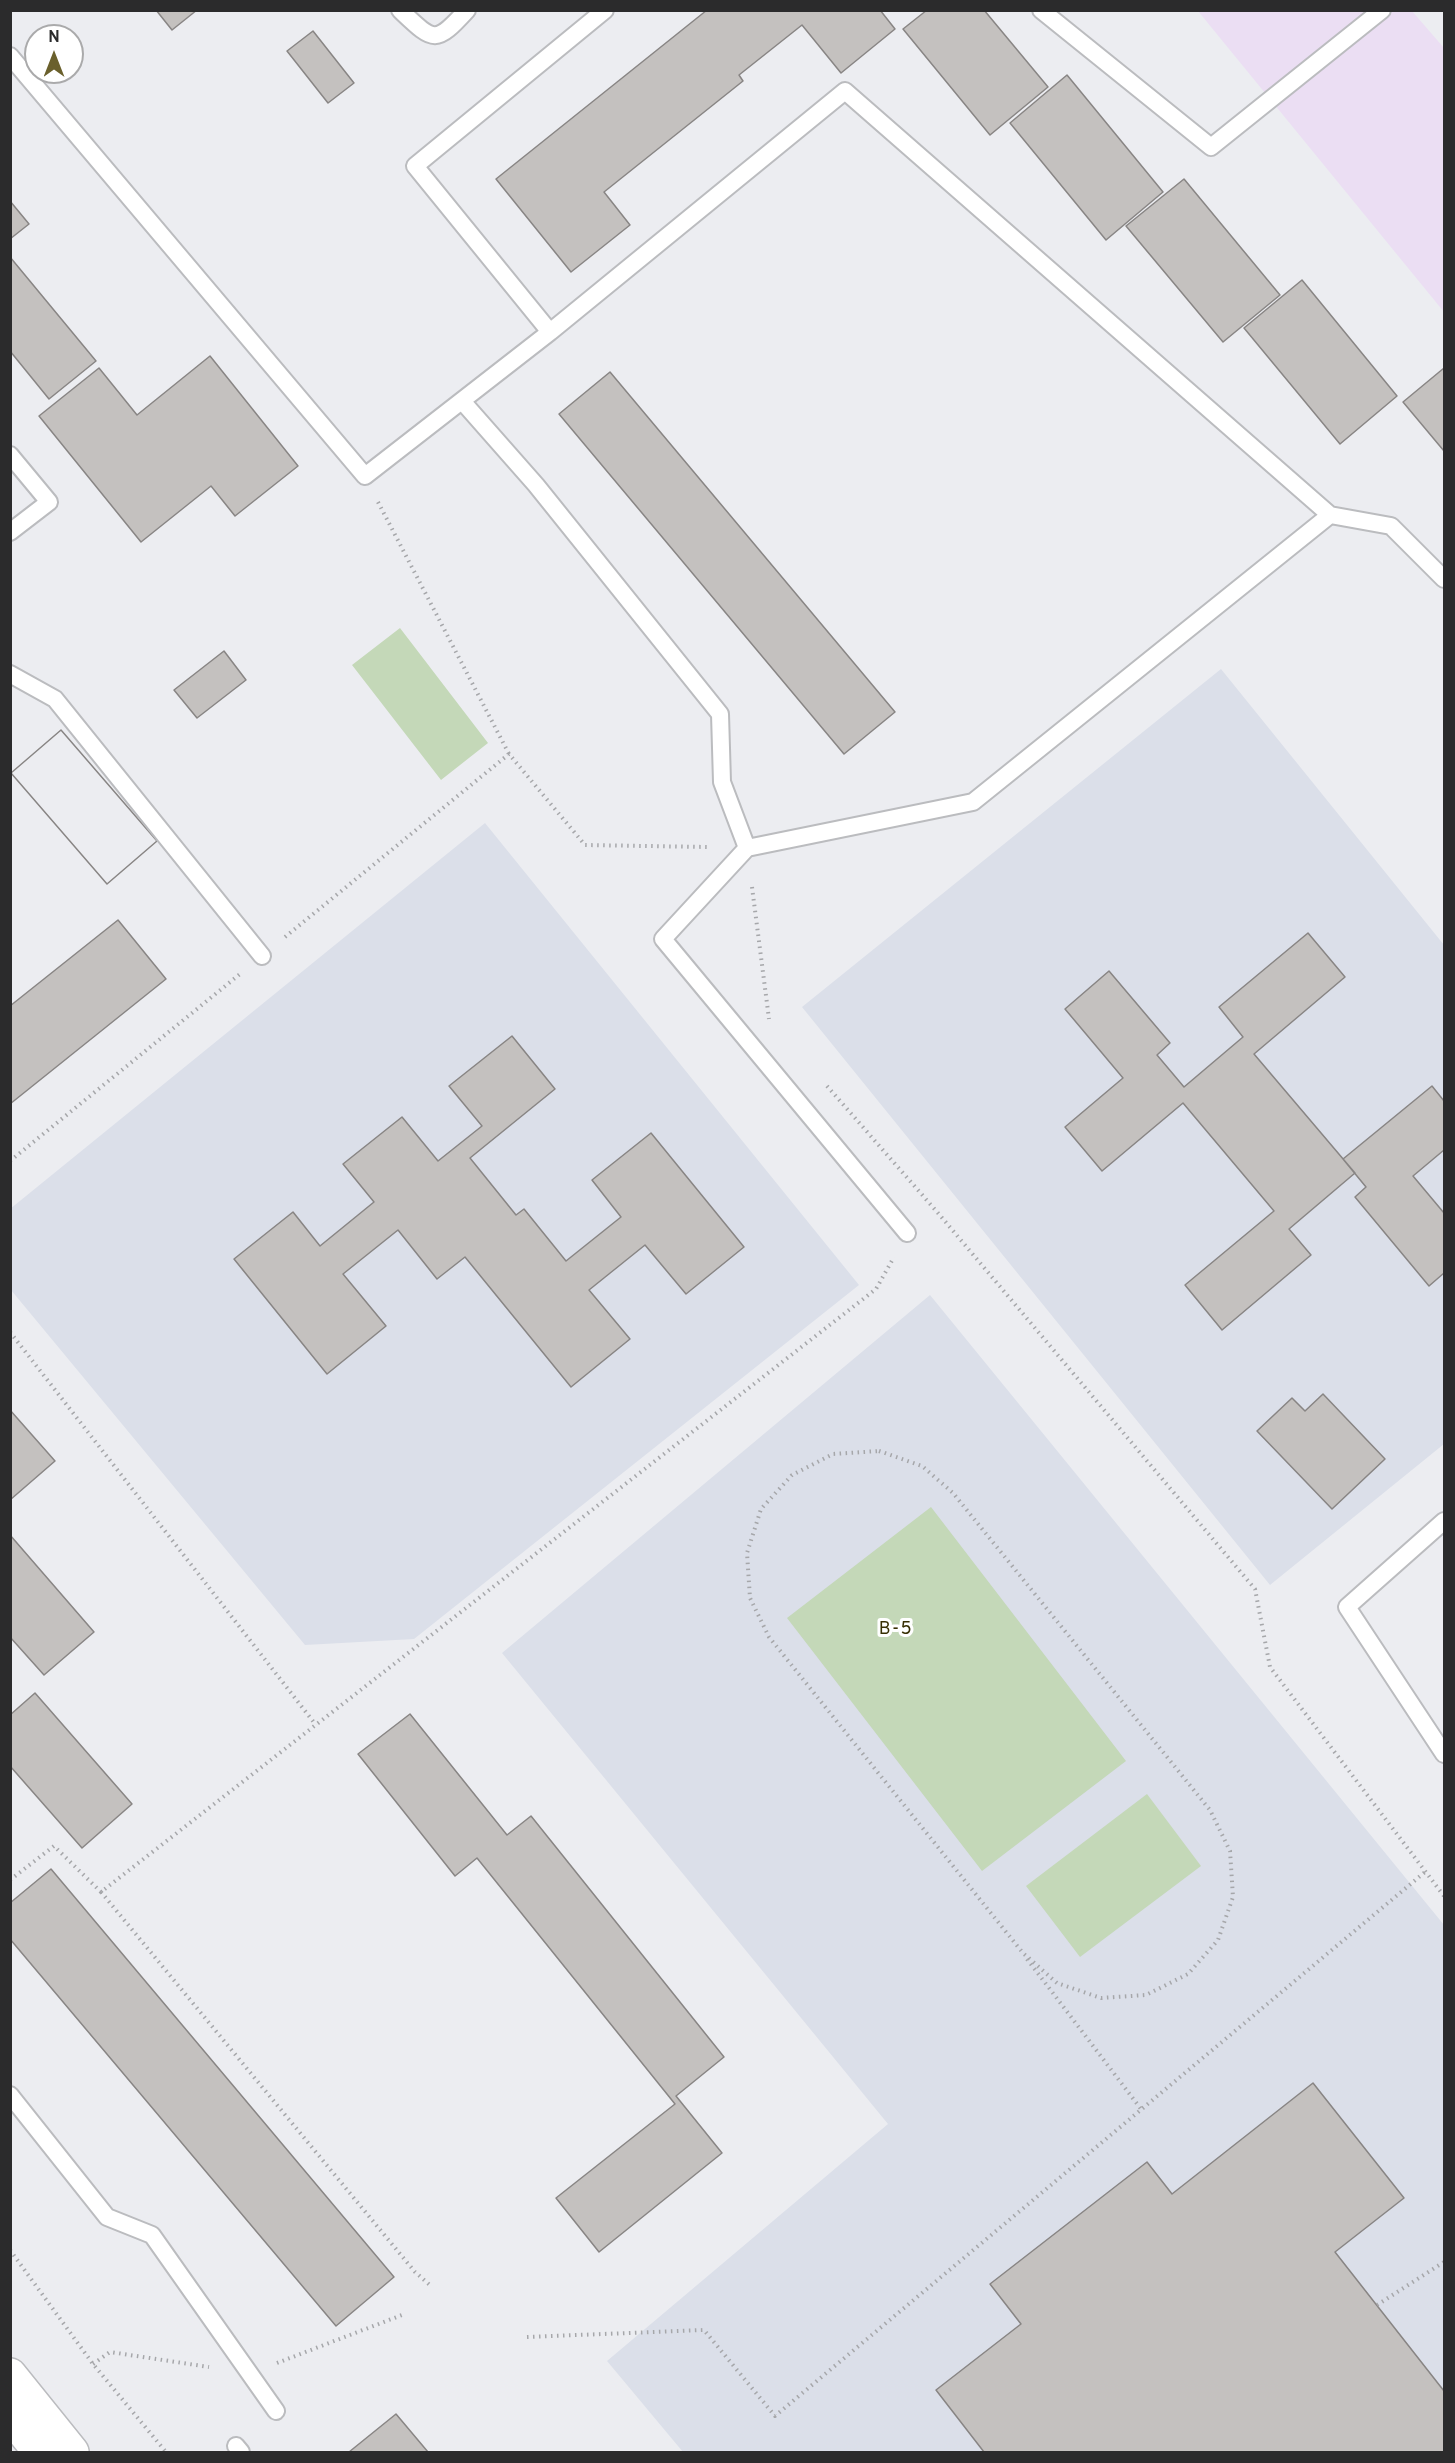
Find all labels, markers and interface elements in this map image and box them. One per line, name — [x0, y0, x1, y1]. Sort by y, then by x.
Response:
north arrow — [24, 24, 84, 84]
text: N — [48, 28, 60, 48]
district label: В-5 — [879, 1619, 913, 1641]

